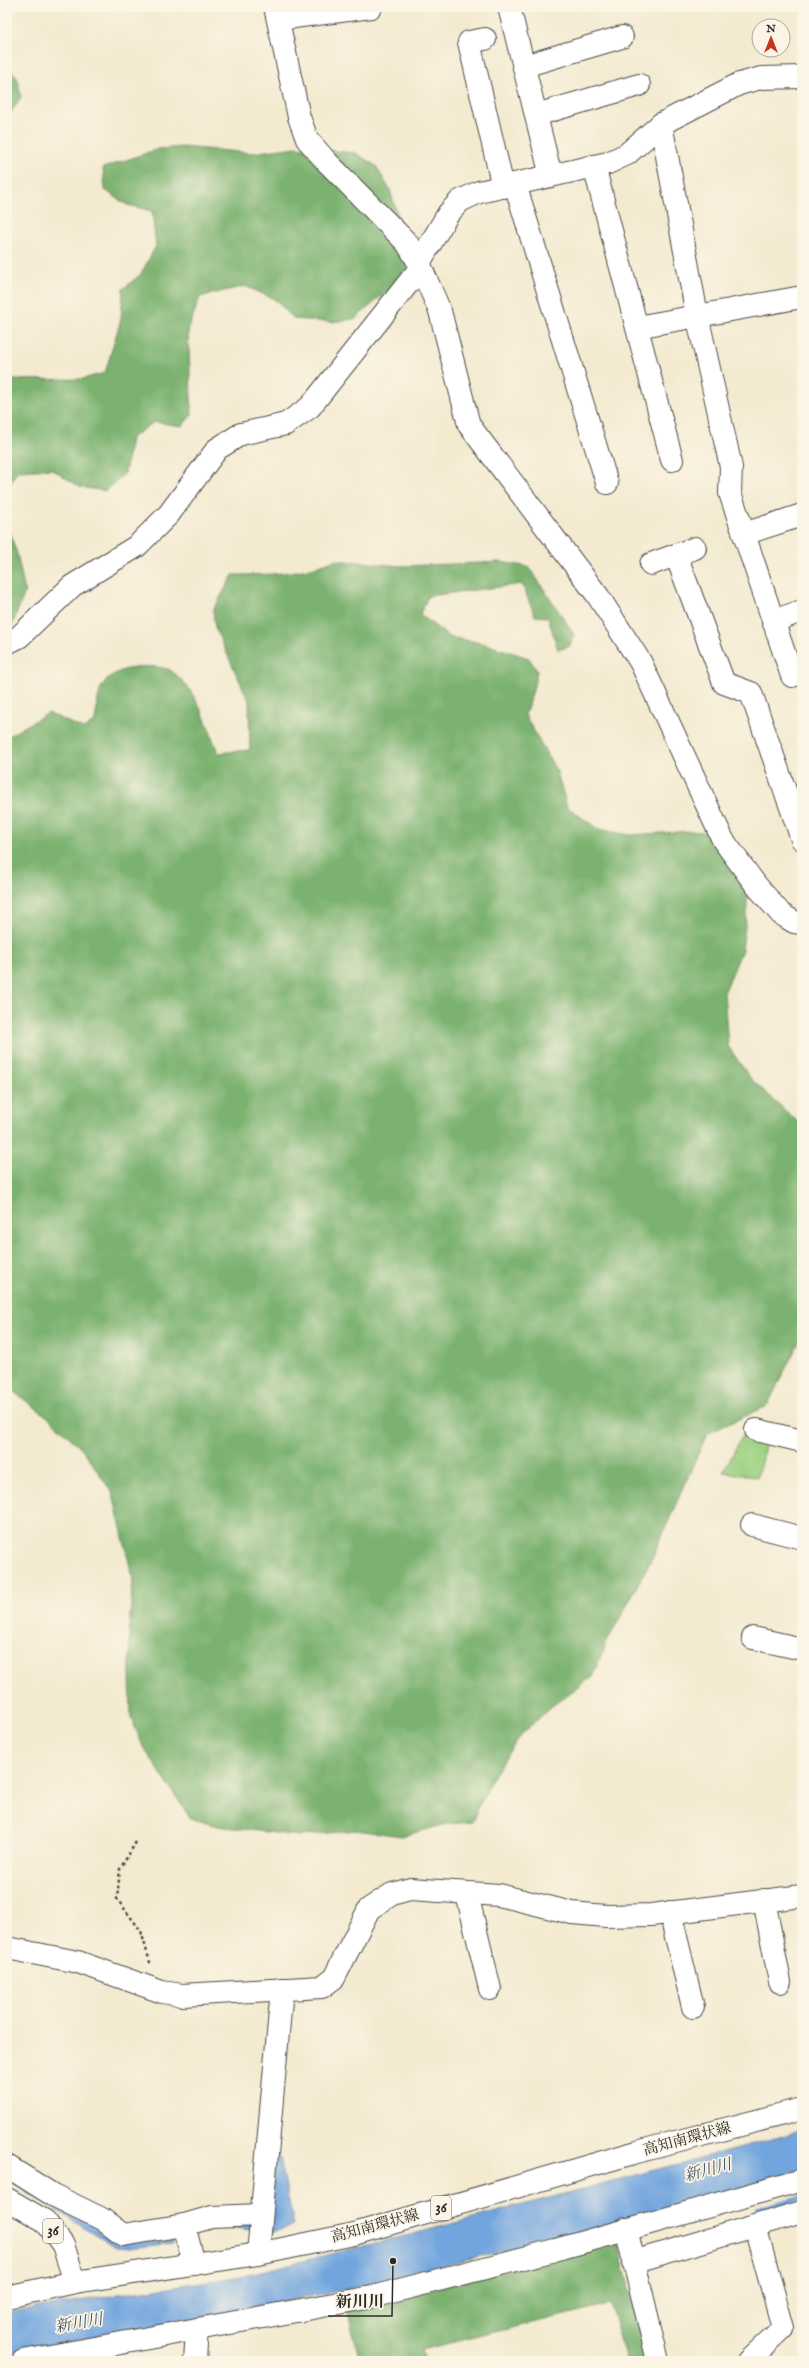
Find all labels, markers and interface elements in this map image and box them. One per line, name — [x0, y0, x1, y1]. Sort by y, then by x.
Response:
north arrow — [751, 18, 791, 58]
text: N — [765, 22, 776, 36]
street label: 高知南環状線 — [641, 2118, 733, 2160]
water label: 新川川 — [682, 2155, 736, 2187]
road number: 36 — [431, 2196, 451, 2220]
street label: 高知南環状線 — [329, 2205, 421, 2247]
road number: 36 — [43, 2219, 63, 2243]
callout: 新川川 — [328, 2288, 392, 2316]
text: 新川川 — [335, 2293, 384, 2313]
water label: 新川川 — [54, 2310, 106, 2338]

